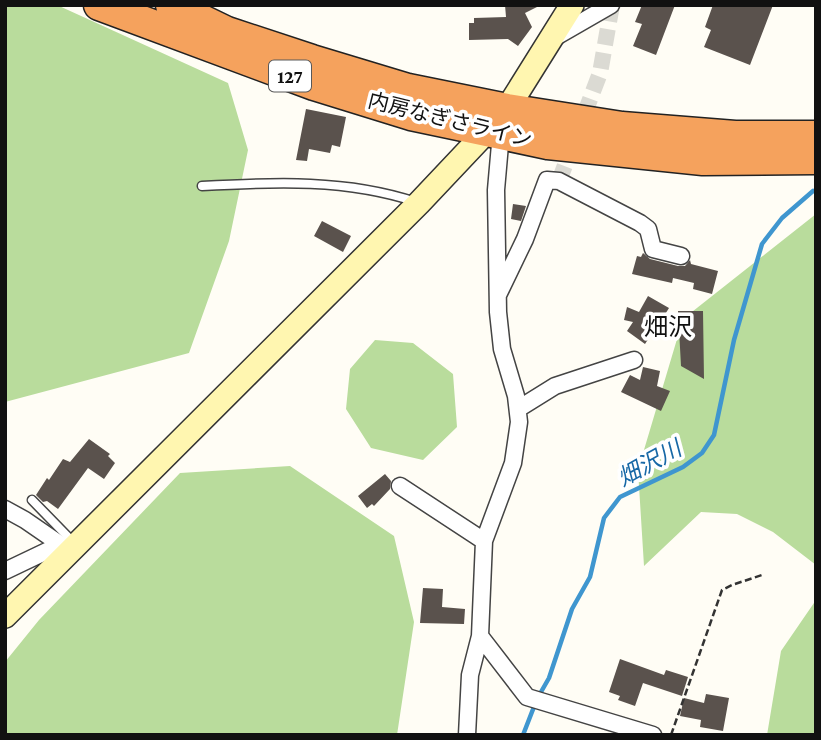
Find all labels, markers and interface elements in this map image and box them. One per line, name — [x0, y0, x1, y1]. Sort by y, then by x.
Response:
road number: 127 — [269, 60, 311, 92]
street label: 内房なぎさライン — [366, 88, 534, 152]
district label: 畑沢 — [644, 313, 692, 340]
water label: 畑沢川 — [613, 433, 688, 491]

